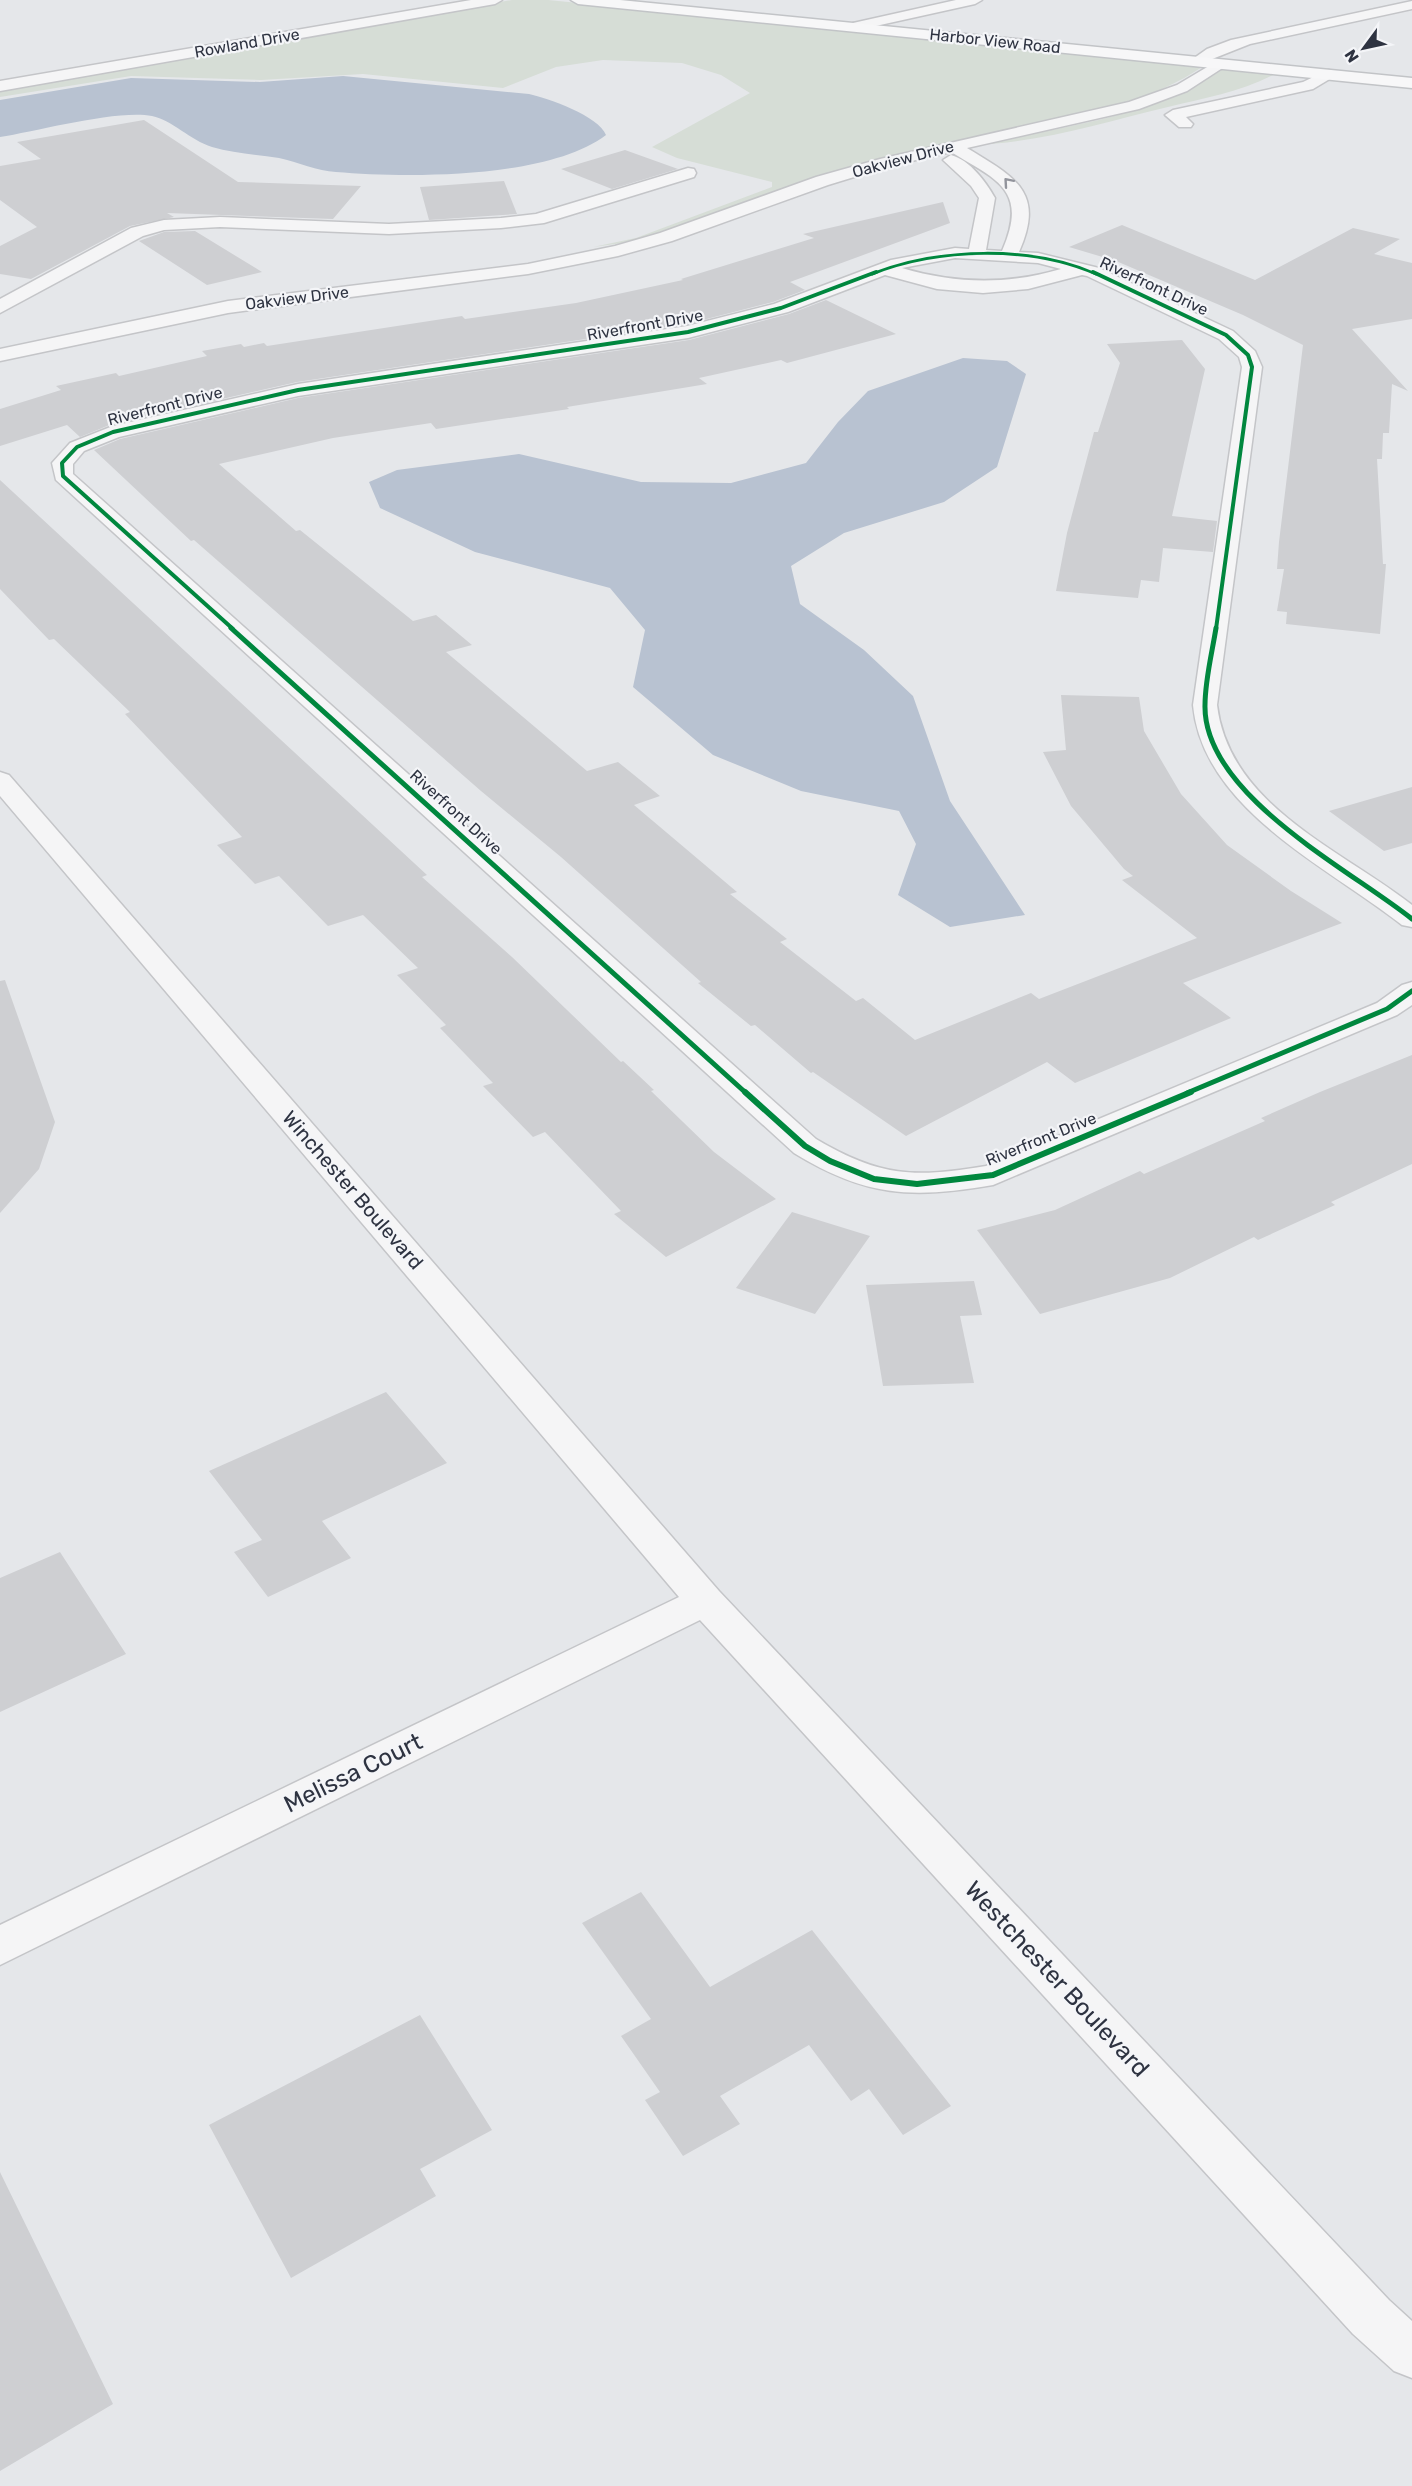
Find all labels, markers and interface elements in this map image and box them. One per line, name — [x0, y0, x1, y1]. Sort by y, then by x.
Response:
north arrow — [1334, 18, 1394, 78]
street label: Rowland Drive — [193, 24, 301, 62]
street label: Harbor View Road — [929, 25, 1061, 57]
text: N — [1341, 46, 1363, 66]
street label: Oakview Drive — [850, 136, 956, 182]
one-way arrow — [1004, 178, 1015, 189]
street label: Riverfront Drive — [1097, 253, 1211, 319]
street label: Oakview Drive — [244, 282, 350, 314]
street label: Riverfront Drive — [585, 305, 705, 345]
street label: Riverfront Drive — [106, 383, 224, 429]
street label: Riverfront Drive — [406, 766, 506, 858]
street label: Winchester Boulevard — [278, 1106, 428, 1274]
street label: Riverfront Drive — [983, 1108, 1099, 1170]
street label: Melissa Court — [279, 1727, 427, 1819]
street label: Westchester Boulevard — [959, 1876, 1155, 2082]

